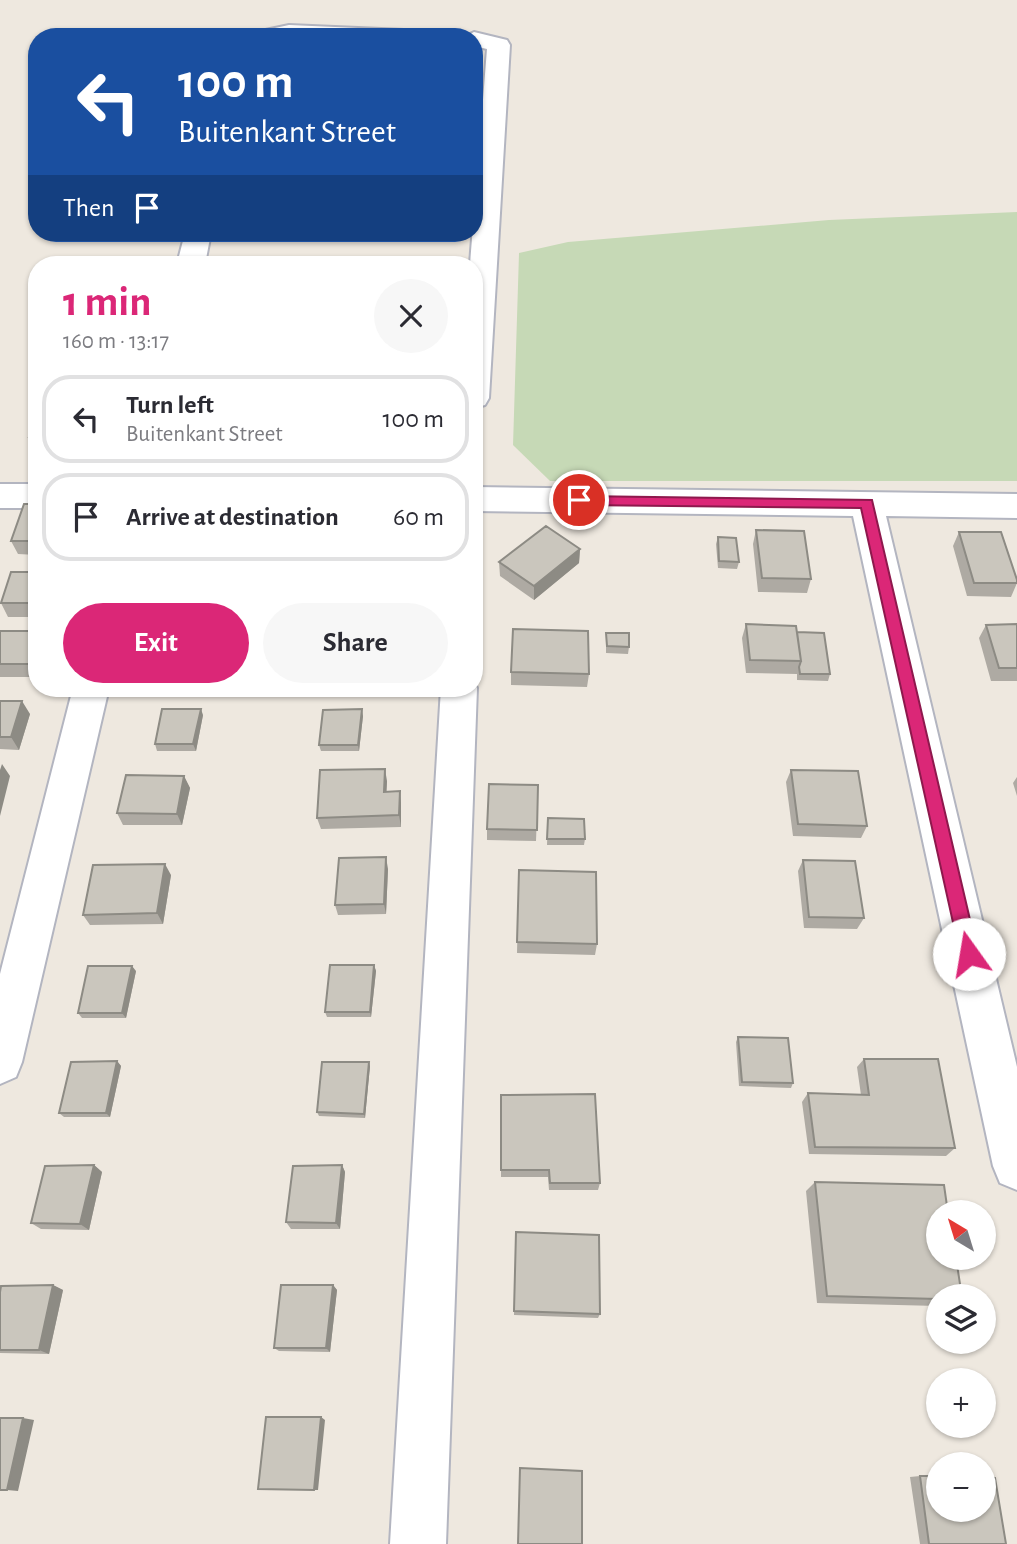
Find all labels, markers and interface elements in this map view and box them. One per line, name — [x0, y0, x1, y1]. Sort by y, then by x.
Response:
icon: left — [63, 56, 154, 147]
text: 100 m — [178, 58, 294, 107]
text: Buitenkant Street — [178, 116, 396, 148]
icon: arrive — [128, 189, 166, 227]
text: Then — [63, 195, 114, 221]
button: close — [374, 279, 448, 353]
text: 1 min — [63, 281, 152, 323]
text: 160 m · 13:17 — [63, 330, 169, 353]
text: Turn left — [126, 392, 214, 418]
icon: left — [67, 400, 105, 438]
text: 100 m — [383, 406, 444, 432]
text: Buitenkant Street — [126, 423, 283, 446]
pin — [549, 470, 609, 530]
icon: arrive — [560, 481, 598, 519]
icon: arrive — [67, 498, 105, 536]
text: Arrive at destination — [126, 504, 339, 530]
text: 60 m — [393, 504, 444, 530]
button: Exit — [63, 603, 249, 683]
button: Share — [263, 603, 448, 683]
position arrow — [932, 917, 1006, 991]
north arrow — [926, 1200, 996, 1270]
map controls — [926, 1200, 996, 1522]
button: layers — [926, 1284, 996, 1354]
button: + — [926, 1368, 996, 1438]
button: − — [926, 1452, 996, 1522]

